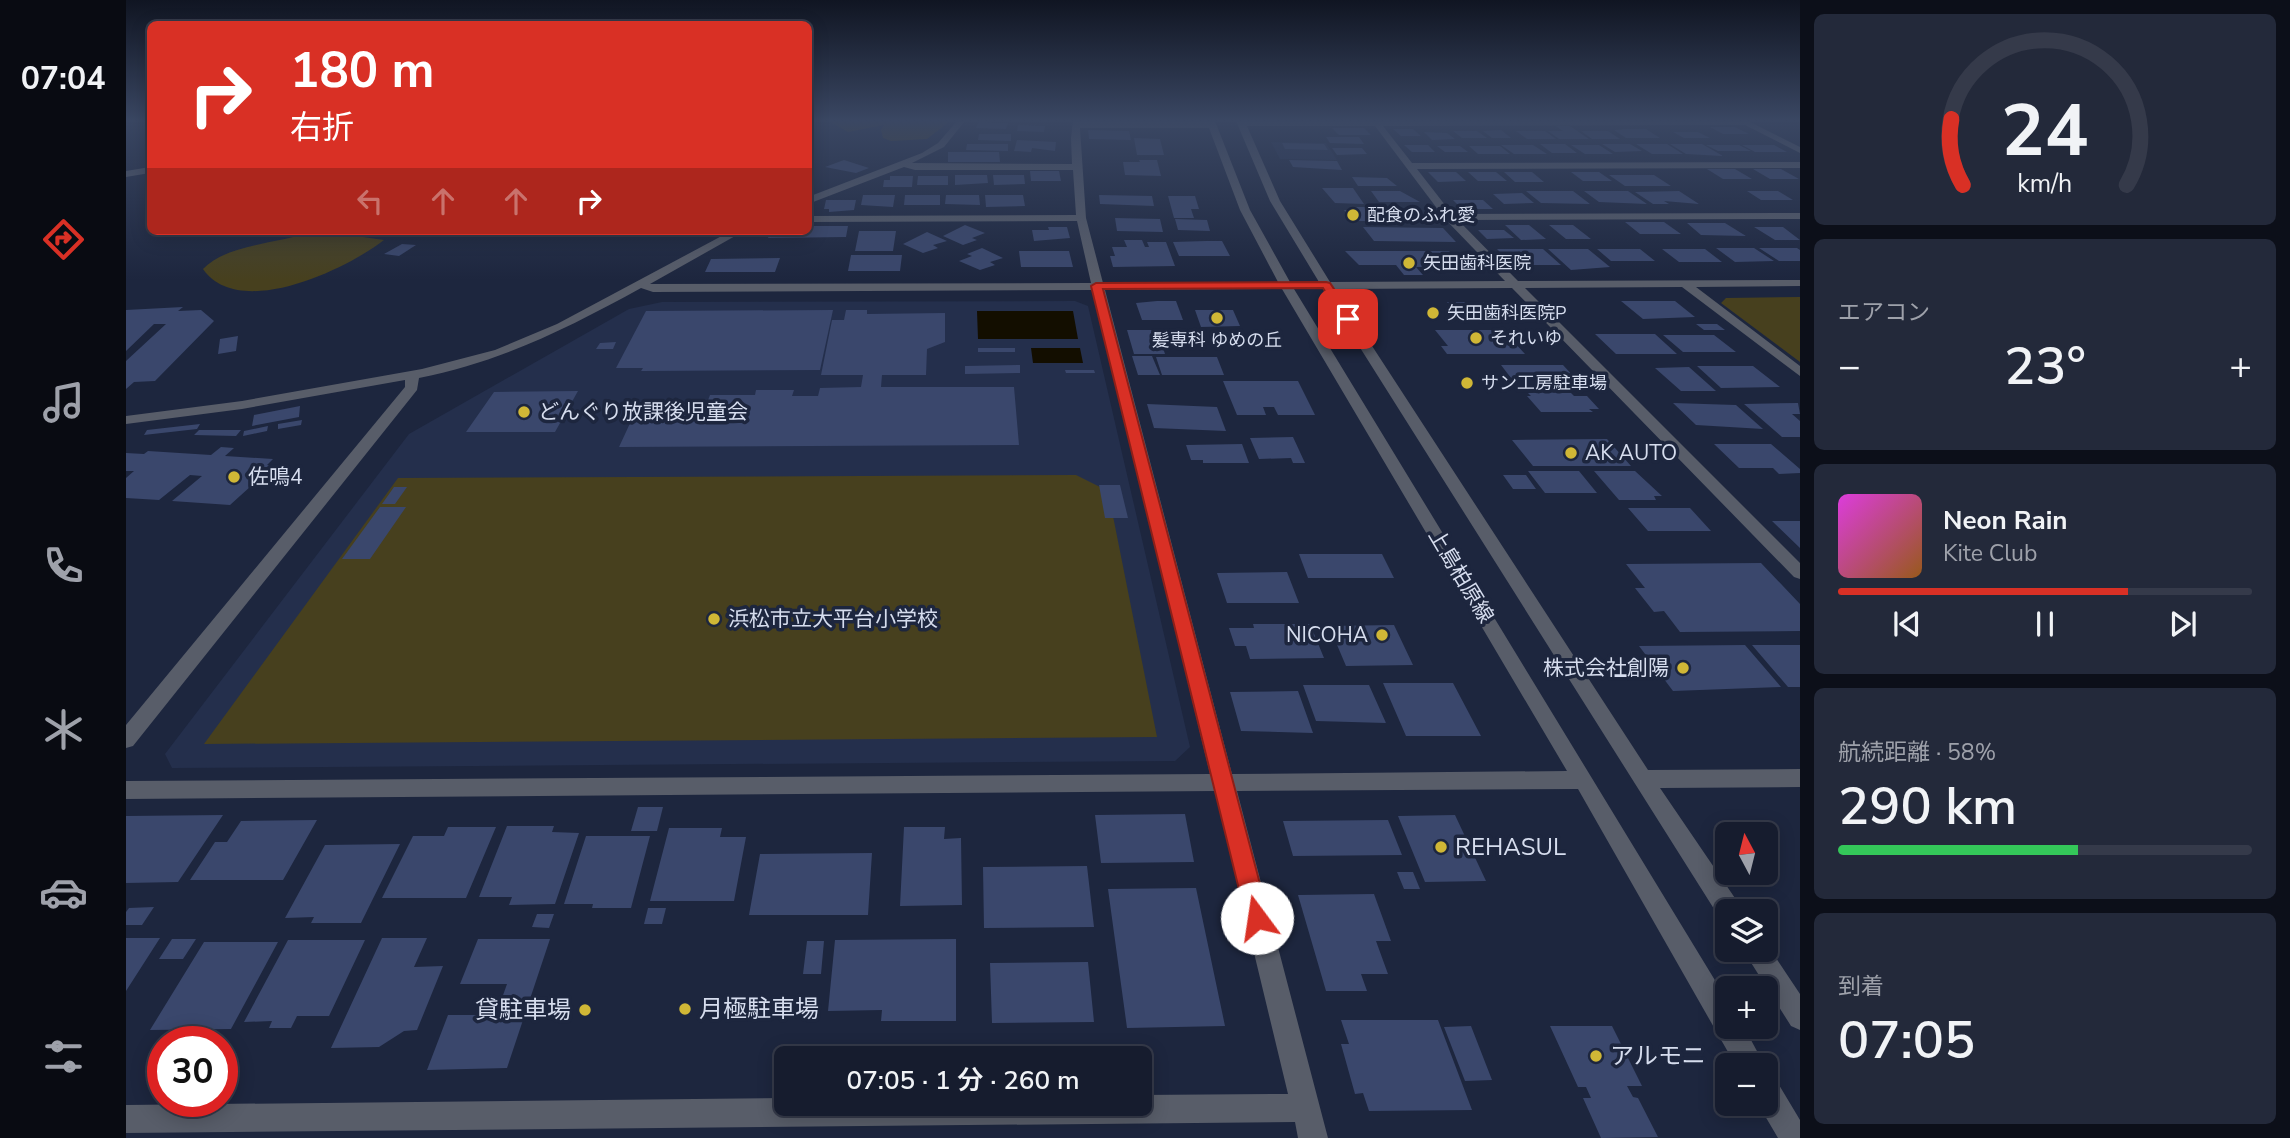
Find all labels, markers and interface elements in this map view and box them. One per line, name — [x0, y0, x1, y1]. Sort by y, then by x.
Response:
text: 180 m — [290, 37, 434, 104]
icon: right — [175, 49, 266, 140]
text: 07:04 — [21, 57, 105, 100]
text: 24 — [2001, 82, 2089, 182]
text: 右折 — [290, 106, 354, 149]
text: km/h — [2017, 167, 2073, 201]
icon: left — [351, 182, 389, 220]
icon: ahead — [424, 182, 462, 220]
icon: ahead — [497, 182, 535, 220]
icon: right — [570, 182, 608, 220]
place label: 配食のふれ愛 — [1367, 203, 1475, 227]
marker: 配食のふれ愛 — [1345, 207, 1361, 223]
icon: directions — [39, 215, 88, 264]
place label: 矢田歯科医院 — [1423, 251, 1531, 275]
marker: 矢田歯科医院 — [1401, 255, 1417, 271]
pin — [1318, 289, 1378, 349]
text: エアコン — [1838, 297, 1930, 328]
icon: arrive — [1329, 300, 1367, 338]
place label: 矢田歯科医院P — [1447, 301, 1566, 325]
marker: 矢田歯科医院P — [1425, 305, 1441, 321]
marker: 髪専科 ゆめの丘 — [1209, 310, 1225, 326]
place label: それいゆ — [1490, 326, 1562, 350]
place label: 髪専科 ゆめの丘 — [1152, 328, 1282, 352]
marker: それいゆ — [1468, 330, 1484, 346]
text: 23° — [2004, 331, 2086, 402]
text: − — [1838, 341, 1861, 392]
text: + — [2229, 341, 2252, 392]
place label: サン工房駐車場 — [1481, 371, 1607, 395]
marker: サン工房駐車場 — [1459, 375, 1475, 391]
icon: music — [39, 378, 88, 427]
place label: どんぐり放課後児童会 — [538, 398, 748, 426]
marker: どんぐり放課後児童会 — [516, 404, 532, 420]
place label: AK AUTO — [1585, 439, 1677, 467]
marker: AK AUTO — [1563, 445, 1579, 461]
place label: 佐鳴4 — [248, 463, 303, 491]
marker: 佐鳴4 — [226, 469, 242, 485]
text: Neon Rain — [1943, 503, 2068, 538]
street label: 上島柏原線 — [1422, 524, 1500, 628]
text: Kite Club — [1943, 538, 2037, 569]
icon: phone — [39, 541, 88, 590]
place label: 浜松市立大平台小学校 — [728, 605, 938, 633]
icon: previous — [1888, 605, 1926, 643]
icon: pause — [2026, 605, 2064, 643]
icon: next — [2164, 605, 2202, 643]
marker: 浜松市立大平台小学校 — [706, 611, 722, 627]
place label: NICOHA — [1286, 621, 1368, 649]
marker: NICOHA — [1374, 627, 1390, 643]
place label: 株式会社創陽 — [1543, 654, 1669, 682]
marker: 株式会社創陽 — [1675, 660, 1691, 676]
icon: climate — [39, 705, 88, 754]
text: 航続距離 · 58% — [1838, 737, 1996, 768]
text: 290 km — [1838, 771, 2017, 842]
north arrow — [1715, 822, 1778, 886]
map controls — [1715, 822, 1778, 1116]
place label: REHASUL — [1455, 831, 1566, 863]
marker: REHASUL — [1433, 839, 1449, 855]
icon: car — [39, 868, 88, 917]
position arrow — [1220, 881, 1294, 955]
button: layers — [1715, 899, 1778, 962]
text: 到着 — [1838, 971, 1884, 1002]
button: + — [1715, 976, 1778, 1039]
place label: 月極駐車場 — [699, 993, 819, 1025]
place label: 貸駐車場 — [475, 994, 571, 1026]
marker: 月極駐車場 — [677, 1001, 693, 1017]
marker: 貸駐車場 — [577, 1002, 593, 1018]
text: 07:05 — [1838, 1005, 1975, 1076]
speed limit sign: 30 — [147, 1026, 238, 1117]
icon: filters — [39, 1032, 88, 1081]
place label: アルモニ — [1610, 1040, 1706, 1072]
marker: アルモニ — [1588, 1048, 1604, 1064]
button: − — [1715, 1053, 1778, 1116]
text: 07:05 · 1 分 · 260 m — [847, 1063, 1079, 1098]

